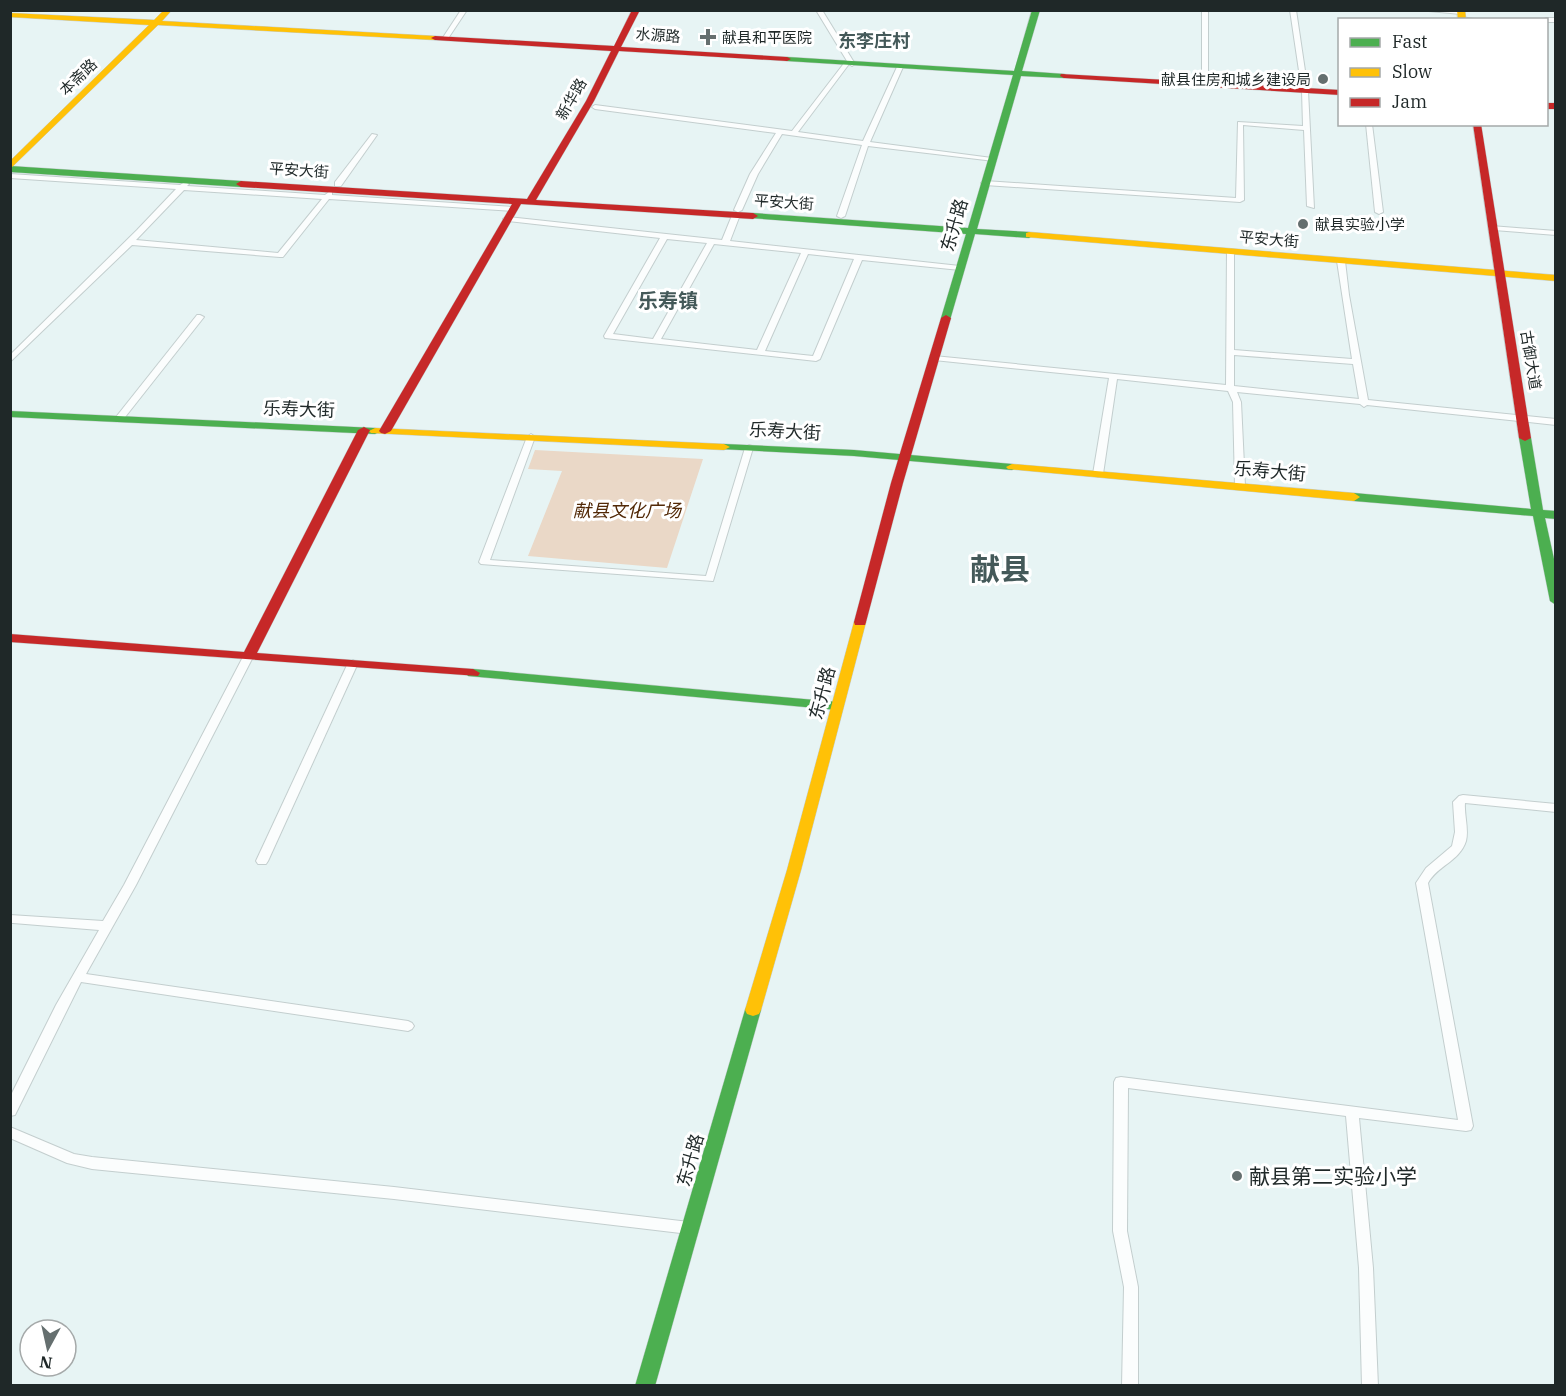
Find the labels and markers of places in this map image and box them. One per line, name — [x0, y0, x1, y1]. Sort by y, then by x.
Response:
marker: 献县和平医院 — [699, 28, 717, 46]
place label: 献县和平医院 — [722, 28, 812, 47]
place label: 献县住房和城乡建设局 — [1161, 70, 1311, 89]
marker: 献县住房和城乡建设局 — [1316, 72, 1330, 86]
place label: 献县实验小学 — [1315, 215, 1405, 234]
marker: 献县实验小学 — [1296, 217, 1310, 231]
place label: 献县第二实验小学 — [1249, 1162, 1417, 1190]
marker: 献县第二实验小学 — [1230, 1169, 1244, 1183]

